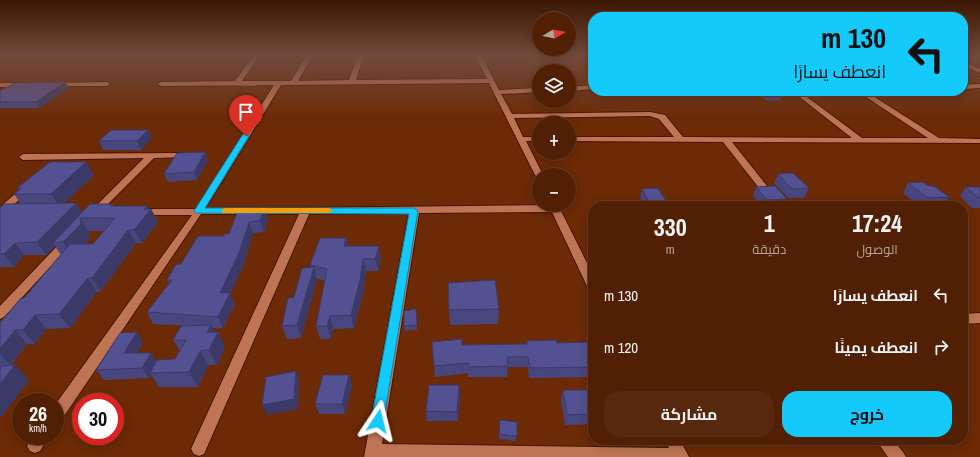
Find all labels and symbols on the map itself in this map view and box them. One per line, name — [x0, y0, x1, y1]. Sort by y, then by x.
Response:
north arrow — [532, 12, 576, 56]
pin — [229, 95, 263, 136]
speed limit sign: 30 — [72, 393, 124, 445]
position arrow — [357, 400, 399, 442]

